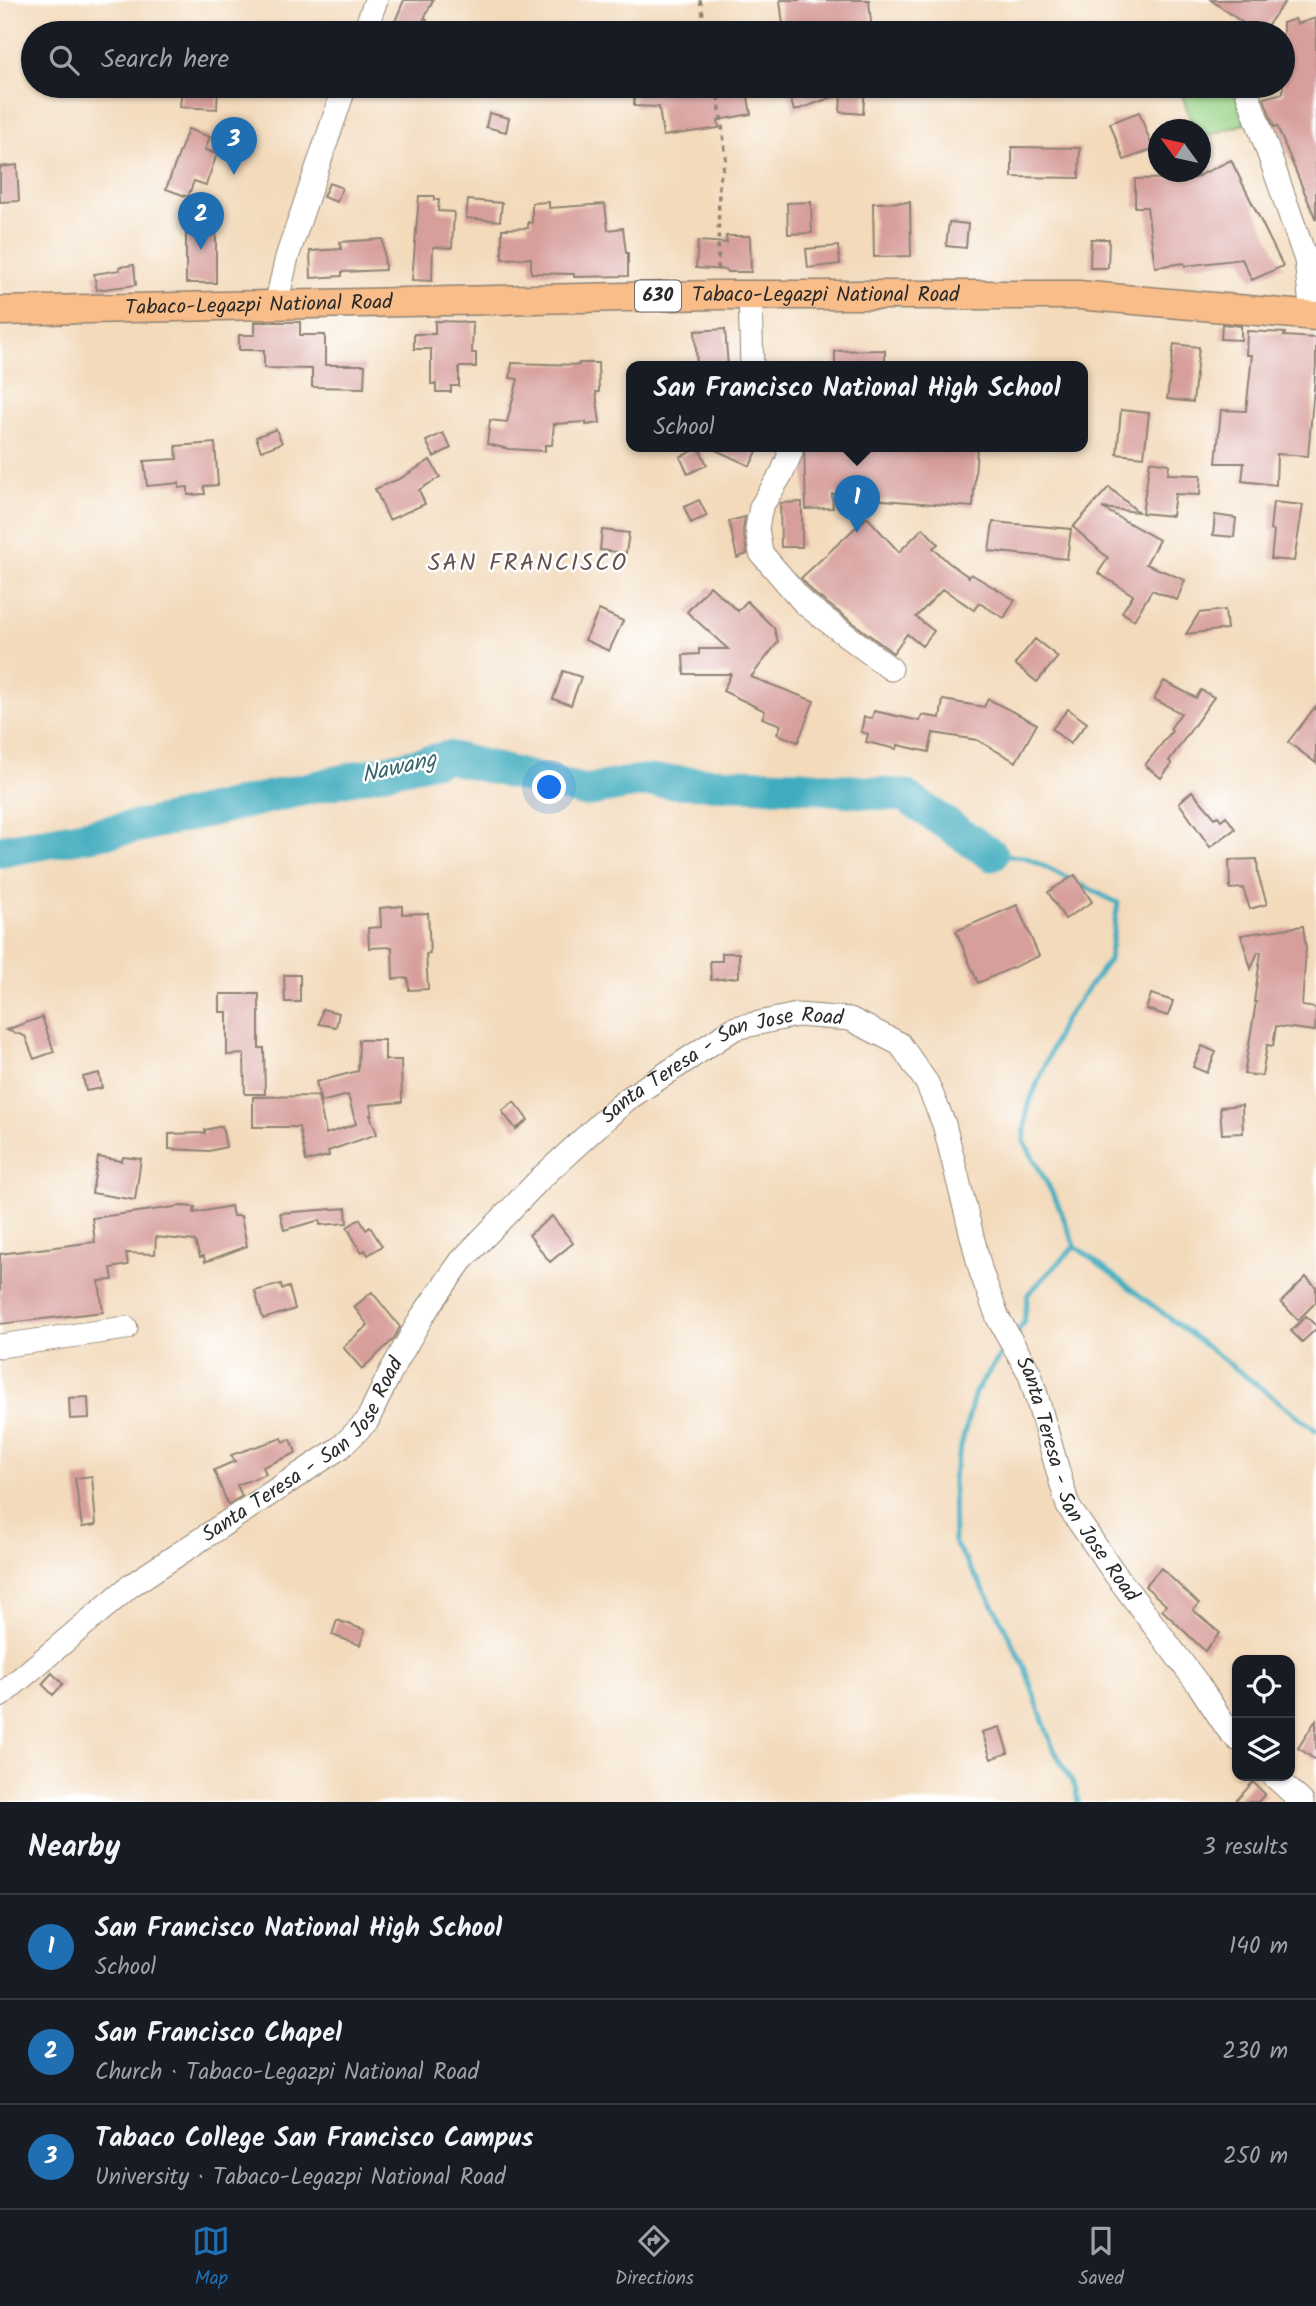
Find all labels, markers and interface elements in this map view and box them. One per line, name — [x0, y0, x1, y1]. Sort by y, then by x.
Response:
search box — [21, 21, 1295, 98]
text: Search here — [101, 39, 229, 81]
icon: search — [45, 41, 83, 79]
pin: 3 — [211, 117, 257, 175]
north arrow — [1148, 119, 1211, 182]
pin: 2 — [178, 192, 224, 250]
street label: Tabaco-Legazpi National Road — [692, 279, 960, 312]
road number: 630 — [635, 280, 681, 312]
street label: Tabaco-Legazpi National Road — [125, 286, 394, 325]
popup — [626, 361, 1088, 452]
text: San Francisco National High School — [653, 368, 1061, 410]
text: School — [653, 410, 715, 446]
pin: 1 — [834, 475, 880, 533]
district label: SAN FRANCISCO — [428, 544, 628, 583]
water label: Nawang — [358, 741, 442, 794]
your location — [532, 770, 566, 804]
street label: Santa Teresa - San Jose Road — [593, 998, 845, 1132]
street label: Santa Teresa - San Jose Road — [195, 1350, 413, 1551]
street label: Santa Teresa - San Jose Road — [1007, 1350, 1148, 1610]
map controls — [1232, 1655, 1295, 1781]
button: locate — [1232, 1655, 1295, 1718]
button: layers — [1232, 1718, 1295, 1781]
text: Nearby — [28, 1824, 120, 1872]
text: 3 results — [1202, 1830, 1288, 1866]
text: San Francisco National High School — [95, 1908, 502, 1950]
text: 1 — [48, 1929, 54, 1965]
text: 140 m — [1229, 1929, 1288, 1965]
text: School — [95, 1950, 156, 1986]
text: San Francisco Chapel — [95, 2013, 342, 2055]
text: 2 — [44, 2034, 58, 2070]
text: 230 m — [1222, 2034, 1288, 2070]
text: Church · Tabaco-Legazpi National Road — [95, 2055, 479, 2091]
text: Tabaco College San Francisco Campus — [95, 2118, 533, 2160]
text: 3 — [45, 2139, 57, 2175]
text: 250 m — [1223, 2139, 1288, 2175]
text: University · Tabaco-Legazpi National Road — [95, 2160, 506, 2196]
tab: Map — [192, 2222, 230, 2294]
tab: Directions — [615, 2222, 694, 2294]
tab: Saved — [1079, 2222, 1124, 2294]

